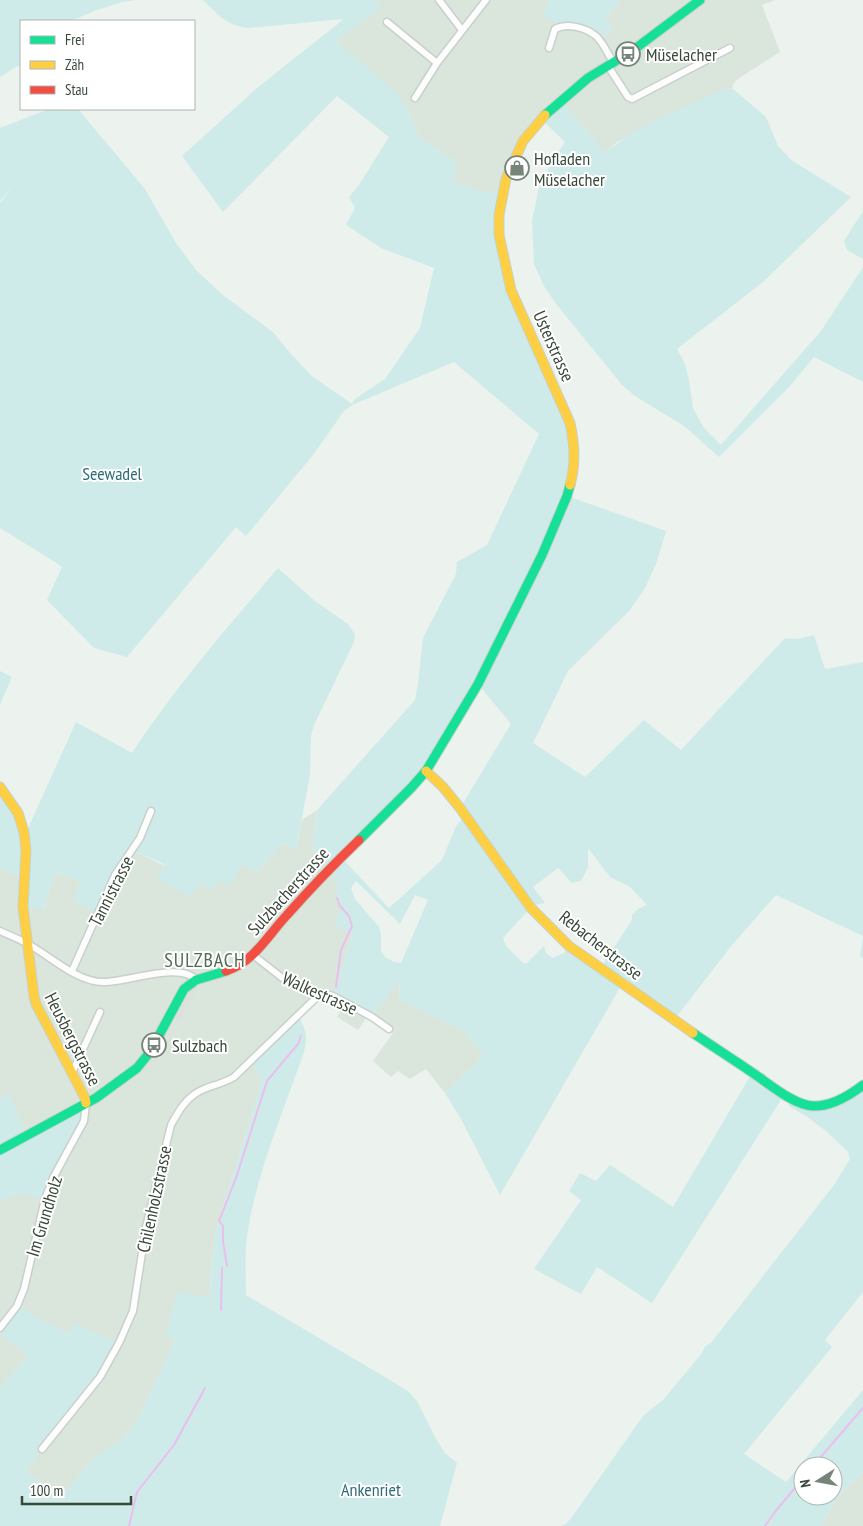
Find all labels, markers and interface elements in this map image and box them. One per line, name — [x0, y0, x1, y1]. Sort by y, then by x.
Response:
legend — [20, 20, 195, 110]
text: Frei — [65, 30, 85, 49]
bus stop icon: Müselacher — [615, 41, 641, 67]
place label: Müselacher — [646, 43, 717, 66]
text: Zäh — [65, 55, 84, 74]
text: Stau — [65, 80, 88, 99]
place label: Hofladen Müselacher — [534, 147, 605, 191]
shop icon: Hofladen Müselacher — [504, 155, 530, 181]
street label: Usterstrasse — [528, 307, 580, 385]
park label: Seewadel — [82, 462, 143, 485]
street label: Sulzbacherstrasse — [242, 842, 334, 940]
street label: Tannistrasse — [83, 852, 139, 930]
street label: Rebacherstrasse — [555, 905, 647, 985]
district label: SULZBACH — [164, 947, 246, 973]
street label: Walkestrasse — [279, 966, 361, 1020]
street label: Heusbergstrasse — [40, 988, 106, 1090]
bus stop icon: Sulzbach — [141, 1032, 167, 1058]
place label: Sulzbach — [172, 1034, 228, 1057]
street label: Chilenholzstrasse — [131, 1143, 177, 1255]
street label: Im Grundholz — [21, 1173, 67, 1259]
north arrow — [793, 1456, 843, 1506]
scale bar — [22, 1474, 131, 1506]
park label: Ankenriet — [341, 1478, 401, 1501]
text: N — [796, 1478, 815, 1489]
text: 100 m — [30, 1481, 63, 1500]

